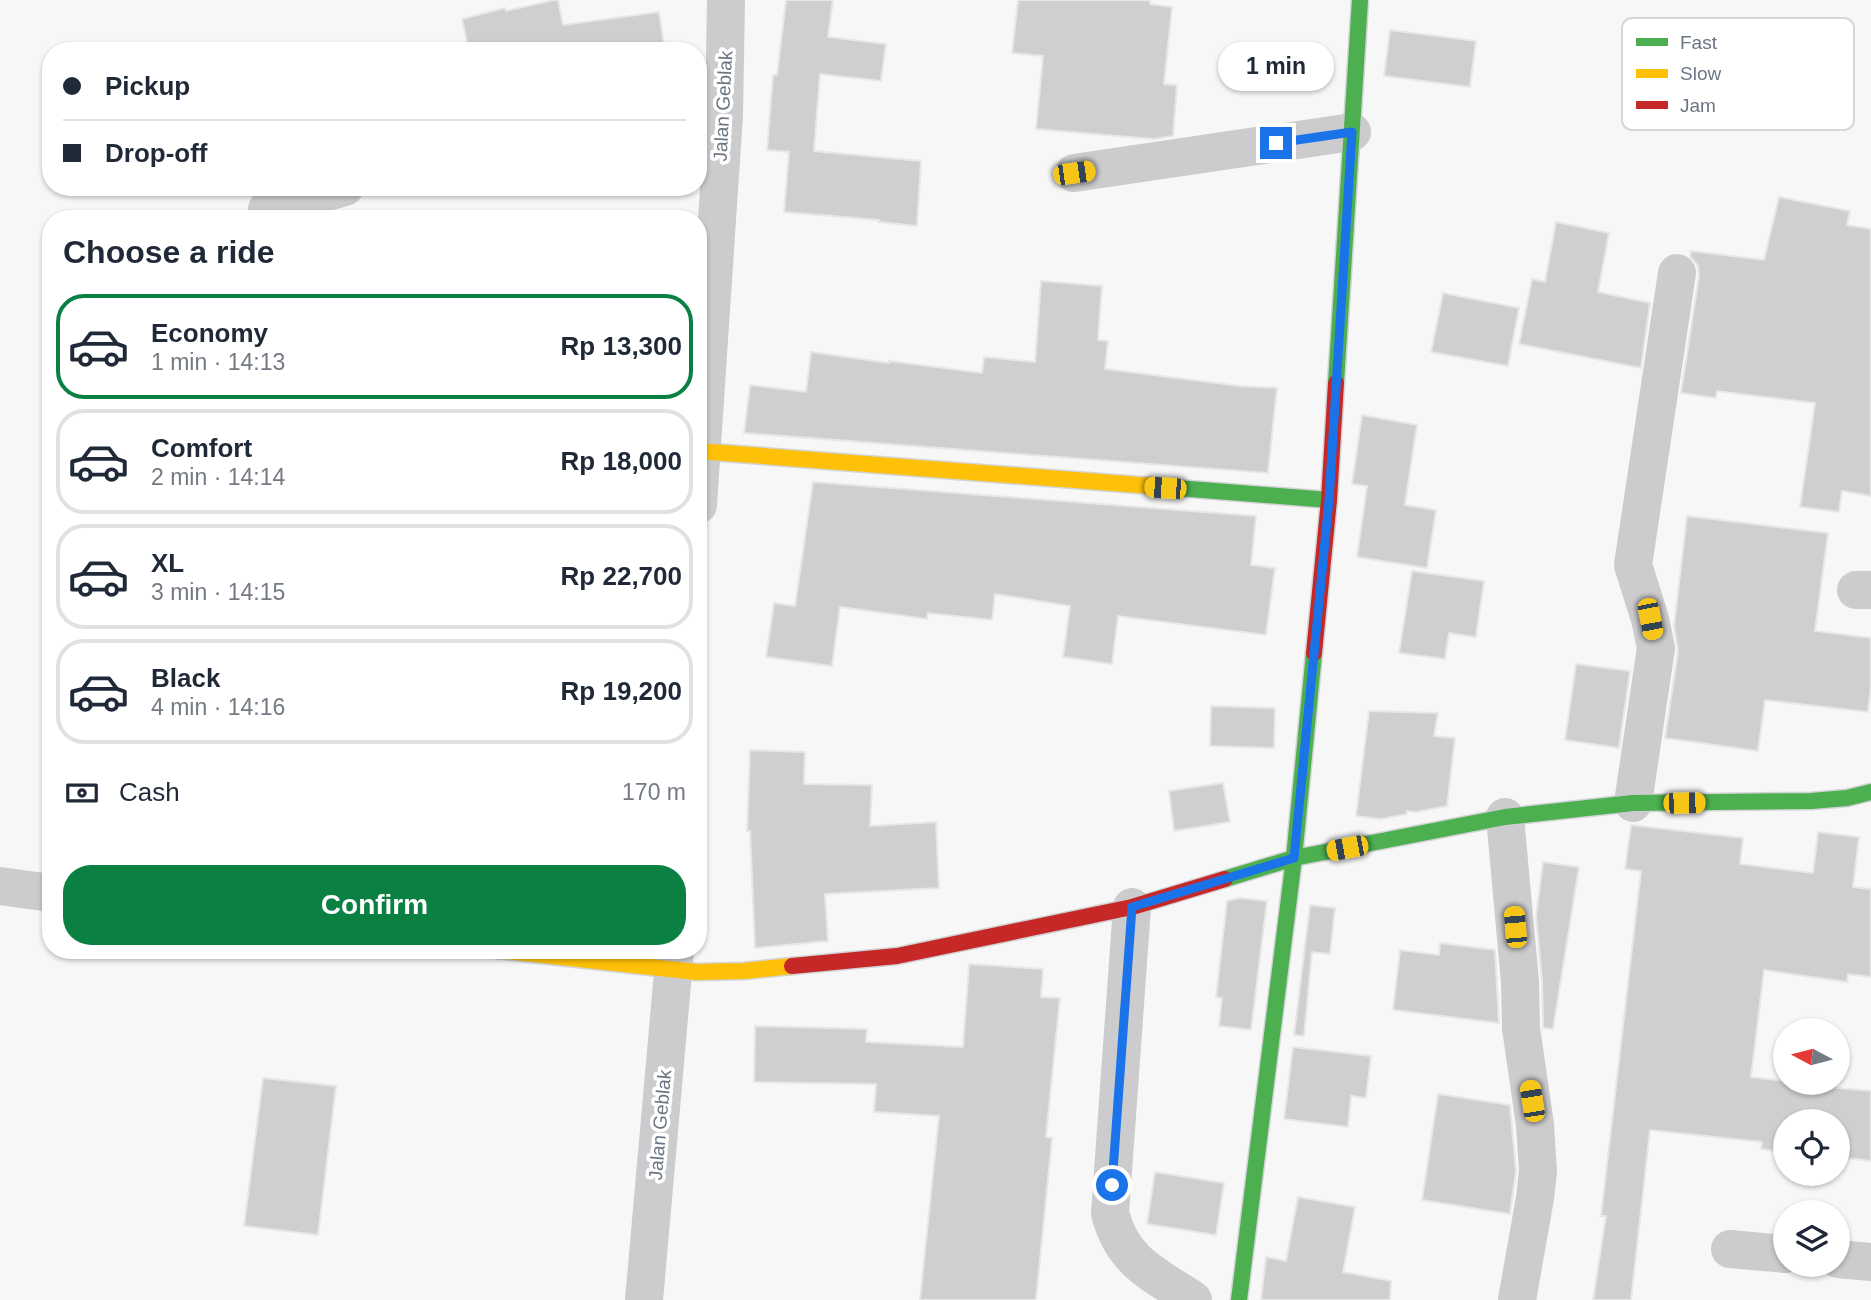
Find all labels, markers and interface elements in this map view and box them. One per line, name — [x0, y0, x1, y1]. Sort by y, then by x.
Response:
legend — [1622, 18, 1854, 130]
text: Fast — [1680, 32, 1718, 53]
callout: 1 min — [1218, 41, 1334, 90]
street label: Jalan Geblak — [710, 50, 736, 162]
text: 1 min — [1246, 53, 1306, 79]
text: Slow — [1680, 63, 1721, 84]
text: Pickup — [105, 71, 190, 101]
text: Jam — [1680, 95, 1716, 116]
route end — [1260, 127, 1292, 159]
text: Drop-off — [105, 138, 208, 168]
car — [1052, 160, 1097, 186]
text: Choose a ride — [63, 234, 275, 270]
icon: car — [67, 315, 130, 378]
text: Economy — [151, 318, 268, 348]
text: Rp 13,300 — [561, 331, 682, 361]
text: 1 min · 14:13 — [151, 349, 285, 375]
icon: car — [67, 430, 130, 493]
text: Comfort — [151, 433, 252, 463]
text: Rp 18,000 — [561, 446, 682, 476]
text: 2 min · 14:14 — [151, 464, 285, 490]
car — [1144, 476, 1187, 500]
icon: car — [67, 545, 130, 608]
text: XL — [151, 548, 184, 578]
text: Rp 22,700 — [561, 561, 682, 591]
text: 3 min · 14:15 — [151, 579, 285, 605]
car — [1636, 596, 1665, 642]
icon: car — [67, 660, 130, 723]
text: Black — [151, 663, 220, 693]
text: Rp 19,200 — [561, 676, 682, 706]
text: 4 min · 14:16 — [151, 694, 285, 720]
icon: cash — [63, 774, 101, 812]
text: Cash — [119, 777, 180, 807]
text: 170 m — [622, 779, 686, 805]
car — [1663, 792, 1706, 814]
car — [1325, 834, 1370, 862]
button: Confirm — [63, 865, 686, 945]
car — [1503, 905, 1528, 949]
north arrow — [1773, 1018, 1850, 1096]
map controls — [1773, 1018, 1850, 1277]
street label: Jalan Geblak — [645, 1068, 675, 1181]
car — [1519, 1079, 1546, 1123]
button: locate — [1773, 1109, 1850, 1186]
route start — [1096, 1169, 1128, 1201]
button: layers — [1773, 1200, 1850, 1277]

